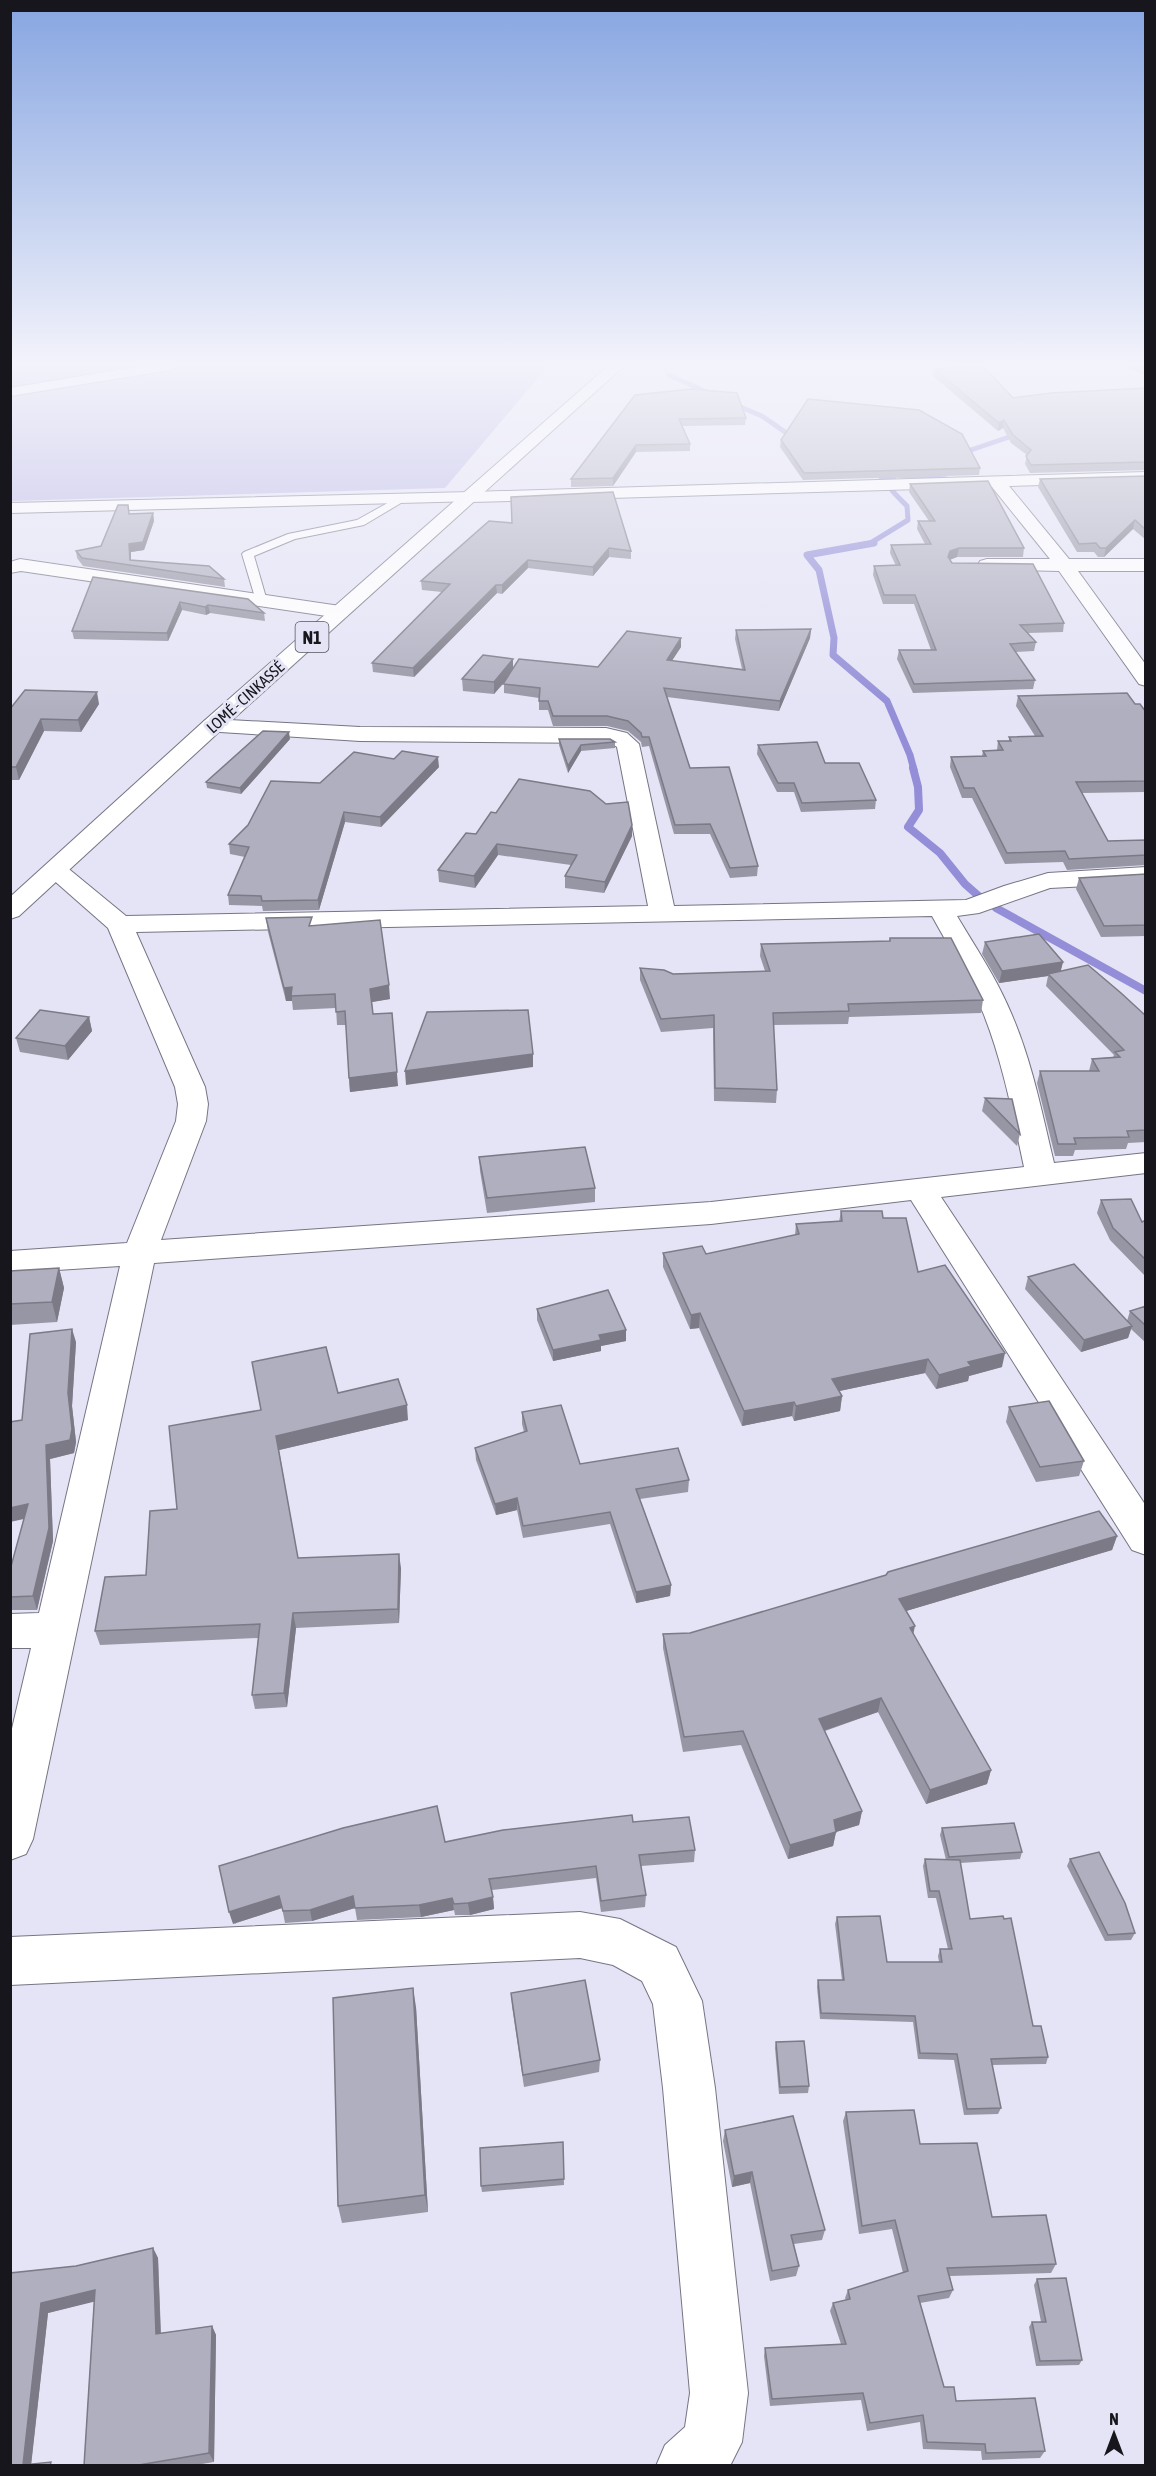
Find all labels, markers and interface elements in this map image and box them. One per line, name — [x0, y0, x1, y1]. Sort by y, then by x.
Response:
road number: N1 — [296, 622, 328, 652]
street label: LOMÉ - CINKASSÉ — [203, 657, 287, 736]
north arrow — [1084, 2404, 1144, 2464]
text: N — [1109, 2410, 1119, 2428]

